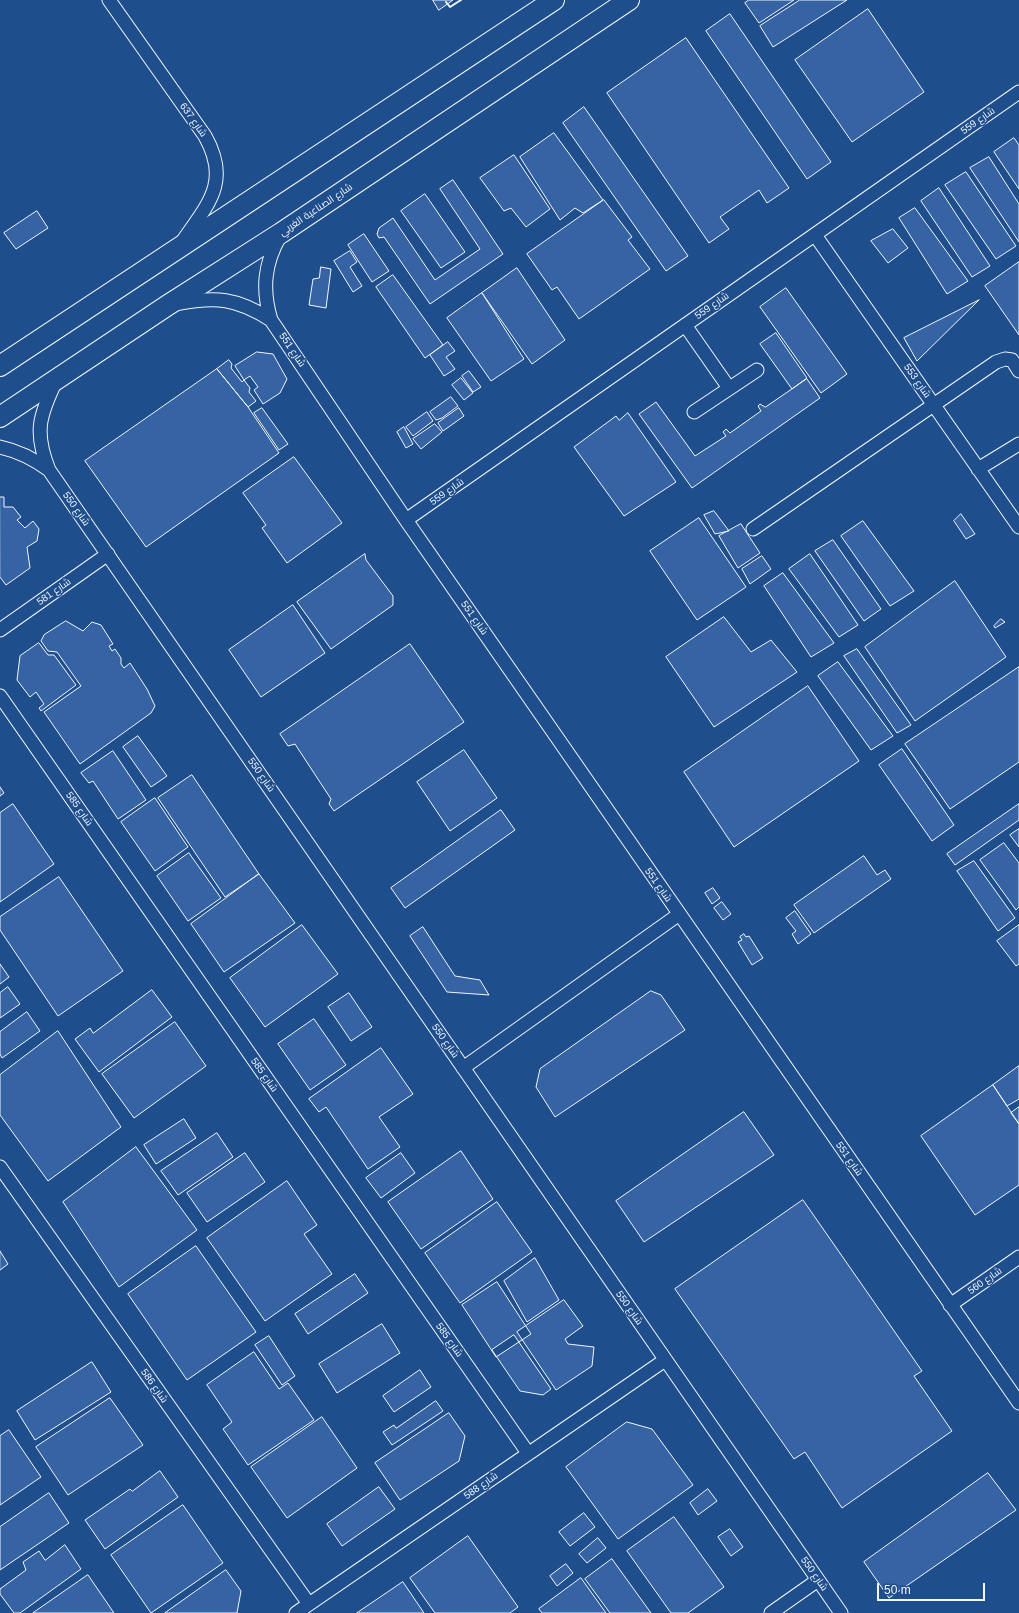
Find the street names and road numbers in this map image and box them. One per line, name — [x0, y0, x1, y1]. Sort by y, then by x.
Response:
street label: شارع 637 — [177, 101, 209, 139]
street label: شارع 559 — [959, 105, 997, 137]
street label: شارع الصناعية الغربي — [277, 181, 355, 239]
street label: شارع 559 — [693, 290, 731, 322]
street label: شارع 551 — [276, 331, 308, 369]
street label: شارع 553 — [901, 362, 933, 400]
street label: شارع 559 — [428, 476, 466, 508]
street label: شارع 550 — [60, 490, 92, 528]
street label: شارع 581 — [35, 576, 73, 608]
street label: شارع 551 — [458, 599, 490, 637]
street label: شارع 550 — [245, 756, 277, 794]
street label: شارع 585 — [63, 790, 95, 828]
street label: شارع 551 — [642, 866, 674, 904]
street label: شارع 550 — [429, 1022, 461, 1060]
street label: شارع 585 — [248, 1056, 280, 1094]
street label: شارع 551 — [833, 1140, 865, 1178]
street label: شارع 560 — [966, 1265, 1004, 1297]
street label: شارع 550 — [613, 1289, 645, 1327]
street label: شارع 585 — [433, 1321, 465, 1359]
street label: شارع 586 — [138, 1367, 170, 1405]
street label: شارع 588 — [462, 1470, 500, 1502]
street label: شارع 550 — [798, 1555, 830, 1593]

